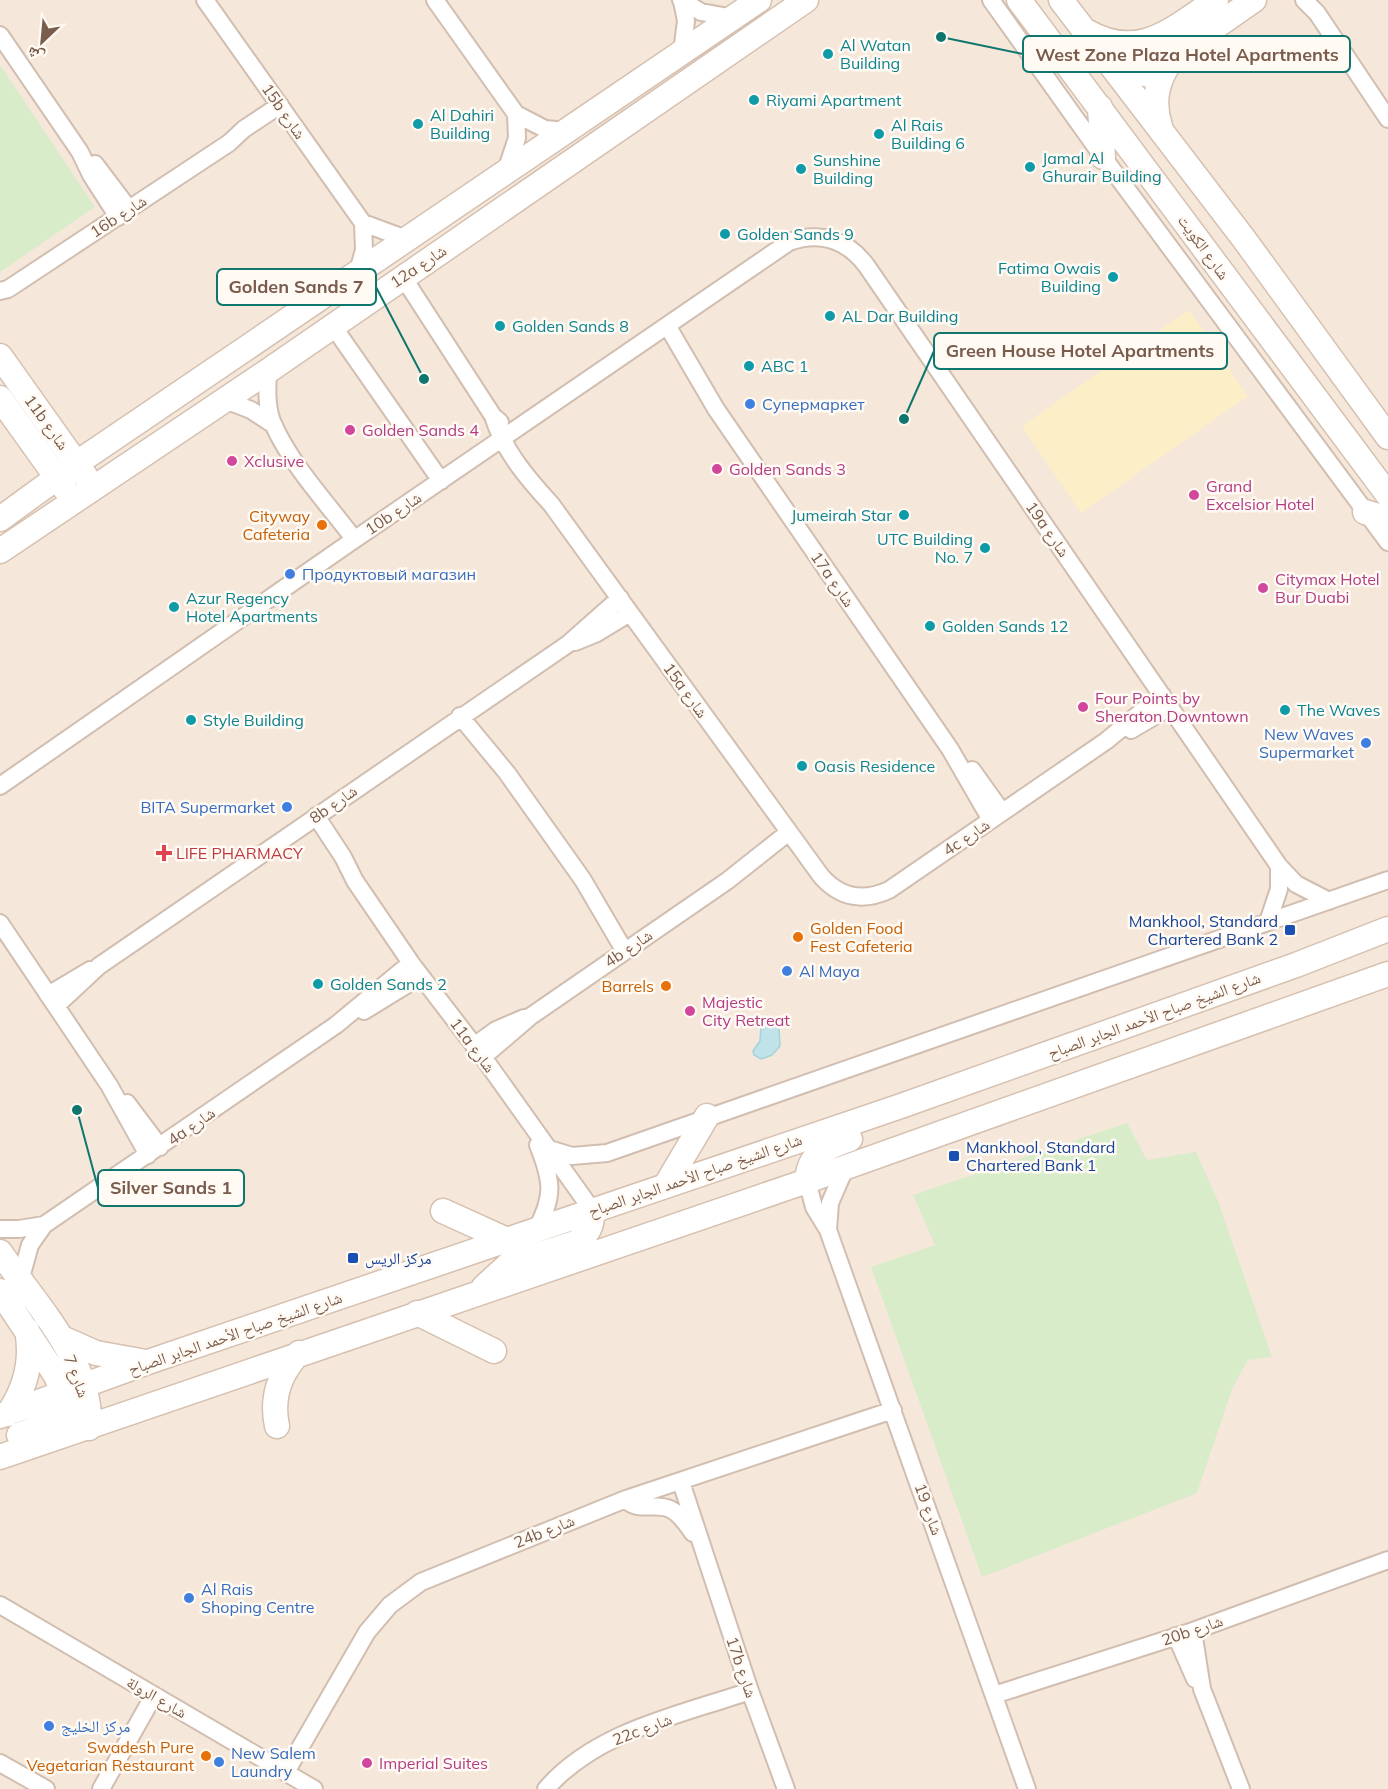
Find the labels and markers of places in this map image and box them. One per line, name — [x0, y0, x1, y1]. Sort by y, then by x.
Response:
place label: Al Watan Building — [840, 35, 911, 73]
callout: West Zone Plaza Hotel Apartments — [1023, 36, 1350, 72]
marker: Al Watan Building — [821, 47, 835, 61]
place label: Riyami Apartment — [766, 90, 902, 110]
marker: Riyami Apartment — [747, 93, 761, 107]
place label: Al Dahiri Building — [430, 105, 494, 143]
place label: Al Rais Building 6 — [891, 115, 965, 153]
marker: Al Dahiri Building — [411, 117, 425, 131]
marker: Al Rais Building 6 — [872, 127, 886, 141]
place label: Jamal Al Ghurair Building — [1042, 148, 1162, 186]
place label: Sunshine Building — [813, 150, 881, 188]
marker: Jamal Al Ghurair Building — [1023, 160, 1037, 174]
marker: Sunshine Building — [794, 162, 808, 176]
place label: Golden Sands 9 — [737, 224, 854, 244]
marker: Golden Sands 9 — [718, 227, 732, 241]
place label: Fatima Owais Building — [998, 258, 1101, 296]
callout: Golden Sands 7 — [217, 269, 376, 305]
marker: Fatima Owais Building — [1106, 270, 1120, 284]
place label: AL Dar Building — [842, 306, 958, 326]
marker: AL Dar Building — [823, 309, 837, 323]
place label: Golden Sands 8 — [512, 316, 629, 336]
marker: Golden Sands 8 — [493, 319, 507, 333]
callout: Green House Hotel Apartments — [934, 333, 1227, 369]
place label: ABC 1 — [761, 356, 808, 376]
marker: ABC 1 — [742, 359, 756, 373]
place label: Супермаркет — [762, 394, 865, 414]
marker: Супермаркет — [743, 397, 757, 411]
place label: Golden Sands 4 — [362, 420, 479, 440]
marker: Golden Sands 4 — [343, 423, 357, 437]
place label: Xclusive — [244, 451, 304, 471]
marker: Xclusive — [225, 454, 239, 468]
place label: Golden Sands 3 — [729, 459, 846, 479]
marker: Golden Sands 3 — [710, 462, 724, 476]
place label: Grand Excelsior Hotel — [1206, 476, 1314, 514]
marker: Grand Excelsior Hotel — [1187, 488, 1201, 502]
place label: Jumeirah Star — [791, 505, 892, 525]
place label: Cityway Cafeteria — [242, 506, 310, 544]
marker: Jumeirah Star — [897, 508, 911, 522]
marker: Cityway Cafeteria — [315, 518, 329, 532]
place label: UTC Building No. 7 — [877, 529, 973, 567]
marker: UTC Building No. 7 — [978, 541, 992, 555]
place label: Продуктовый магазин — [302, 564, 476, 584]
marker: Продуктовый магазин — [283, 567, 297, 581]
place label: Citymax Hotel Bur Duabi — [1275, 569, 1380, 607]
marker: Citymax Hotel Bur Duabi — [1256, 581, 1270, 595]
place label: Azur Regency Hotel Apartments — [186, 588, 318, 626]
marker: Azur Regency Hotel Apartments — [167, 600, 181, 614]
place label: Golden Sands 12 — [942, 616, 1068, 636]
marker: Golden Sands 12 — [923, 619, 937, 633]
place label: Four Points by Sheraton Downtown — [1095, 688, 1249, 726]
marker: Four Points by Sheraton Downtown — [1076, 700, 1090, 714]
place label: The Waves — [1297, 700, 1380, 720]
marker: The Waves — [1278, 703, 1292, 717]
place label: Style Building — [203, 710, 304, 730]
marker: Style Building — [184, 713, 198, 727]
place label: New Waves Supermarket — [1259, 724, 1354, 762]
marker: New Waves Supermarket — [1359, 736, 1373, 750]
place label: Oasis Residence — [814, 756, 935, 776]
marker: Oasis Residence — [795, 759, 809, 773]
place label: BITA Supermarket — [140, 797, 275, 817]
marker: BITA Supermarket — [280, 800, 294, 814]
place label: LIFE PHARMACY — [176, 843, 303, 863]
marker: LIFE PHARMACY — [157, 846, 171, 860]
place label: Mankhool, Standard Chartered Bank 2 — [1129, 911, 1278, 949]
place label: Golden Food Fest Cafeteria — [810, 918, 913, 956]
marker: Mankhool, Standard Chartered Bank 2 — [1283, 923, 1297, 937]
marker: Golden Food Fest Cafeteria — [791, 930, 805, 944]
place label: Al Maya — [799, 961, 860, 981]
marker: Al Maya — [780, 964, 794, 978]
place label: Golden Sands 2 — [330, 974, 447, 994]
place label: Barrels — [602, 976, 654, 996]
marker: Golden Sands 2 — [311, 977, 325, 991]
marker: Barrels — [659, 979, 673, 993]
place label: Majestic City Retreat — [702, 992, 790, 1030]
marker: Majestic City Retreat — [683, 1004, 697, 1018]
place label: Mankhool, Standard Chartered Bank 1 — [966, 1137, 1115, 1175]
marker: Mankhool, Standard Chartered Bank 1 — [947, 1149, 961, 1163]
callout: Silver Sands 1 — [98, 1170, 244, 1206]
place label: مركز الريس — [365, 1248, 431, 1269]
marker: مركز الريس — [346, 1251, 360, 1265]
place label: Al Rais Shoping Centre — [201, 1579, 315, 1617]
marker: Al Rais Shoping Centre — [182, 1591, 196, 1605]
place label: مركز الخليج — [61, 1716, 130, 1737]
marker: مركز الخليج — [42, 1719, 56, 1733]
place label: Swadesh Pure Vegetarian Restaurant — [27, 1737, 194, 1775]
place label: New Salem Laundry — [231, 1743, 316, 1781]
marker: Swadesh Pure Vegetarian Restaurant — [199, 1749, 213, 1763]
place label: Imperial Suites — [379, 1753, 488, 1773]
marker: New Salem Laundry — [212, 1755, 226, 1769]
marker: Imperial Suites — [360, 1756, 374, 1770]

